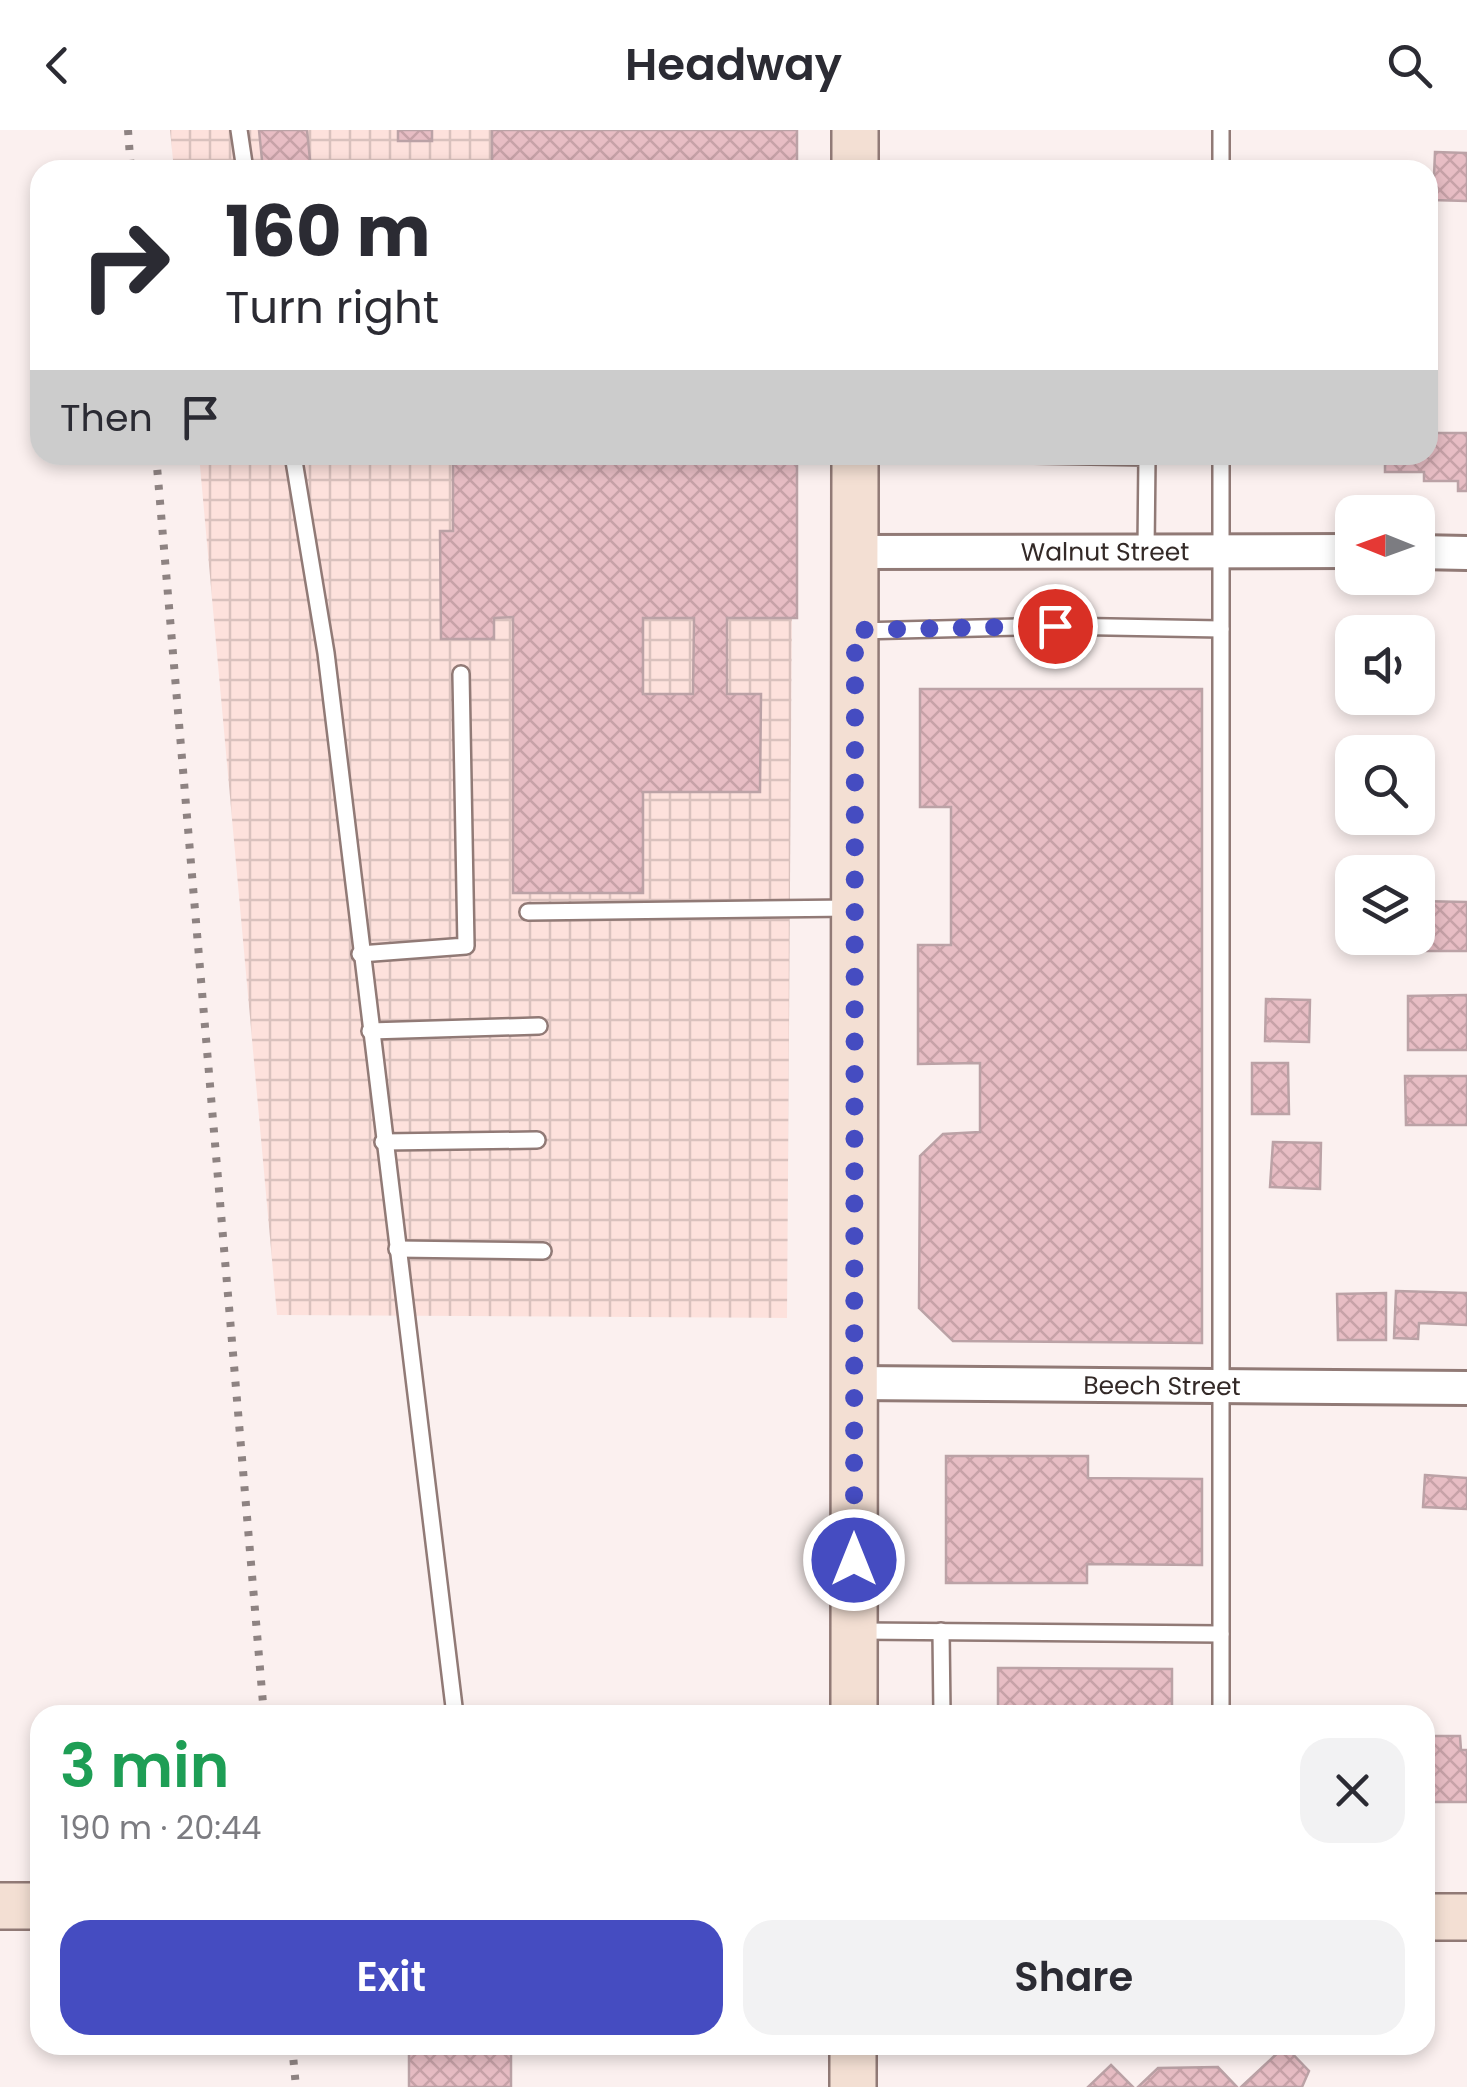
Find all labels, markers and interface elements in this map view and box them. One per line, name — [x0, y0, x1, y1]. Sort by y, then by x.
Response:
text: Headway — [625, 33, 842, 96]
icon: back — [30, 38, 85, 93]
icon: search — [1382, 38, 1437, 93]
text: 160 m — [225, 182, 431, 281]
icon: right — [60, 200, 190, 330]
text: Turn right — [225, 276, 439, 339]
icon: arrive — [173, 390, 228, 445]
text: Then — [60, 391, 153, 444]
north arrow — [1335, 495, 1435, 595]
map controls — [1335, 495, 1435, 955]
street label: Walnut Street — [1021, 534, 1189, 570]
pin — [1013, 584, 1098, 669]
icon: arrive — [1028, 599, 1083, 654]
button: sound — [1335, 615, 1435, 715]
button: search — [1335, 735, 1435, 835]
button: layers — [1335, 855, 1435, 955]
street label: Beech Street — [1083, 1368, 1241, 1404]
position arrow — [802, 1508, 906, 1612]
text: 3 min — [60, 1724, 229, 1808]
button: close — [1300, 1738, 1405, 1843]
text: 190 m · 20:44 — [60, 1805, 261, 1850]
button: Exit — [60, 1920, 723, 2035]
button: Share — [743, 1920, 1405, 2035]

